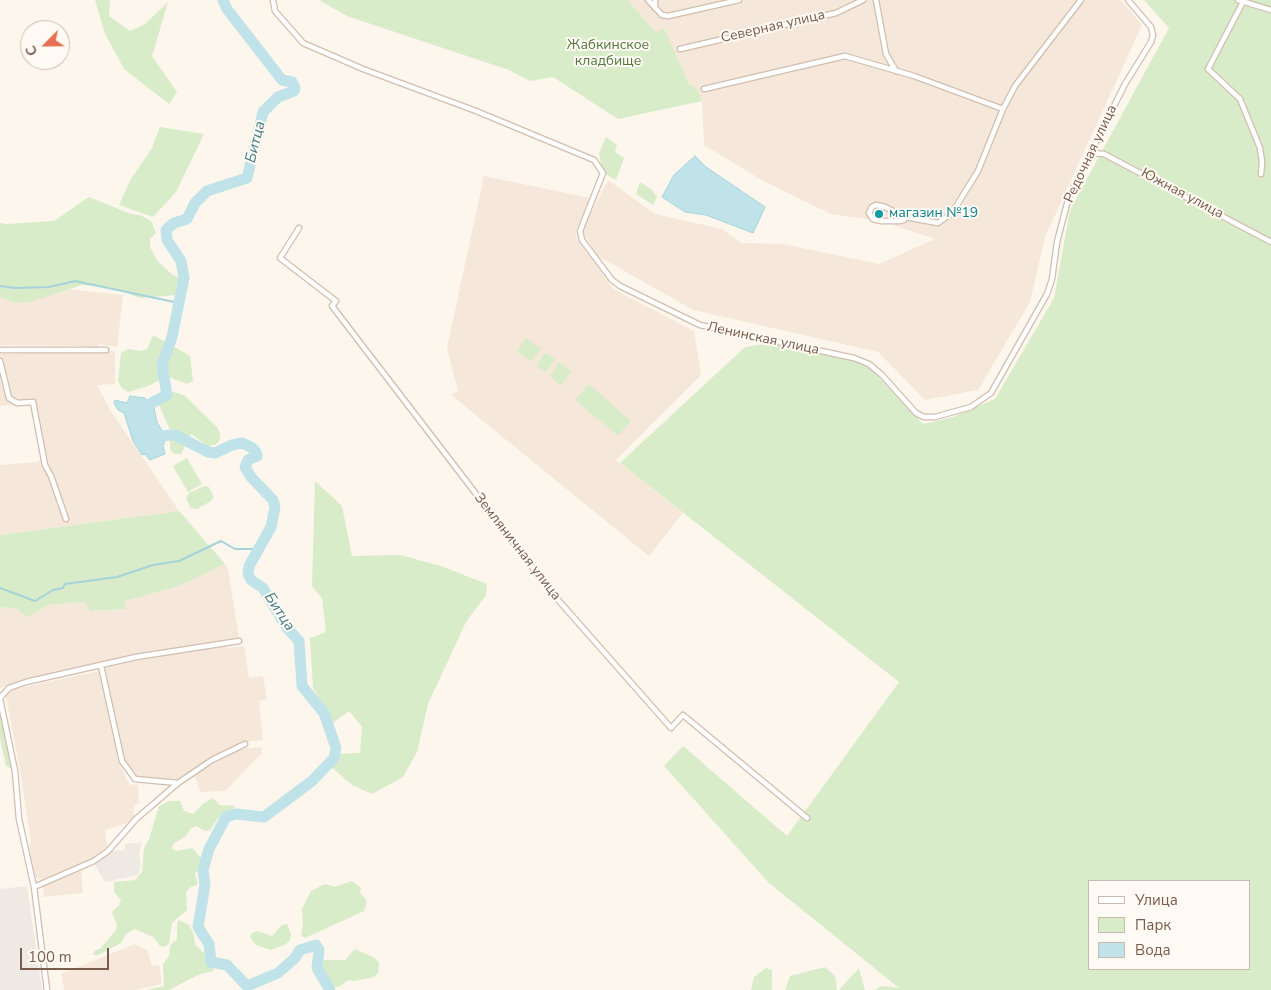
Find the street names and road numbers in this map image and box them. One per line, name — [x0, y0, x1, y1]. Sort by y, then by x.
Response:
street label: Северная улица — [719, 7, 827, 47]
street label: Редочная улица — [1061, 102, 1121, 206]
street label: Южная улица — [1138, 165, 1226, 223]
street label: Ленинская улица — [705, 319, 821, 359]
street label: Земляничная улица — [470, 490, 564, 604]

